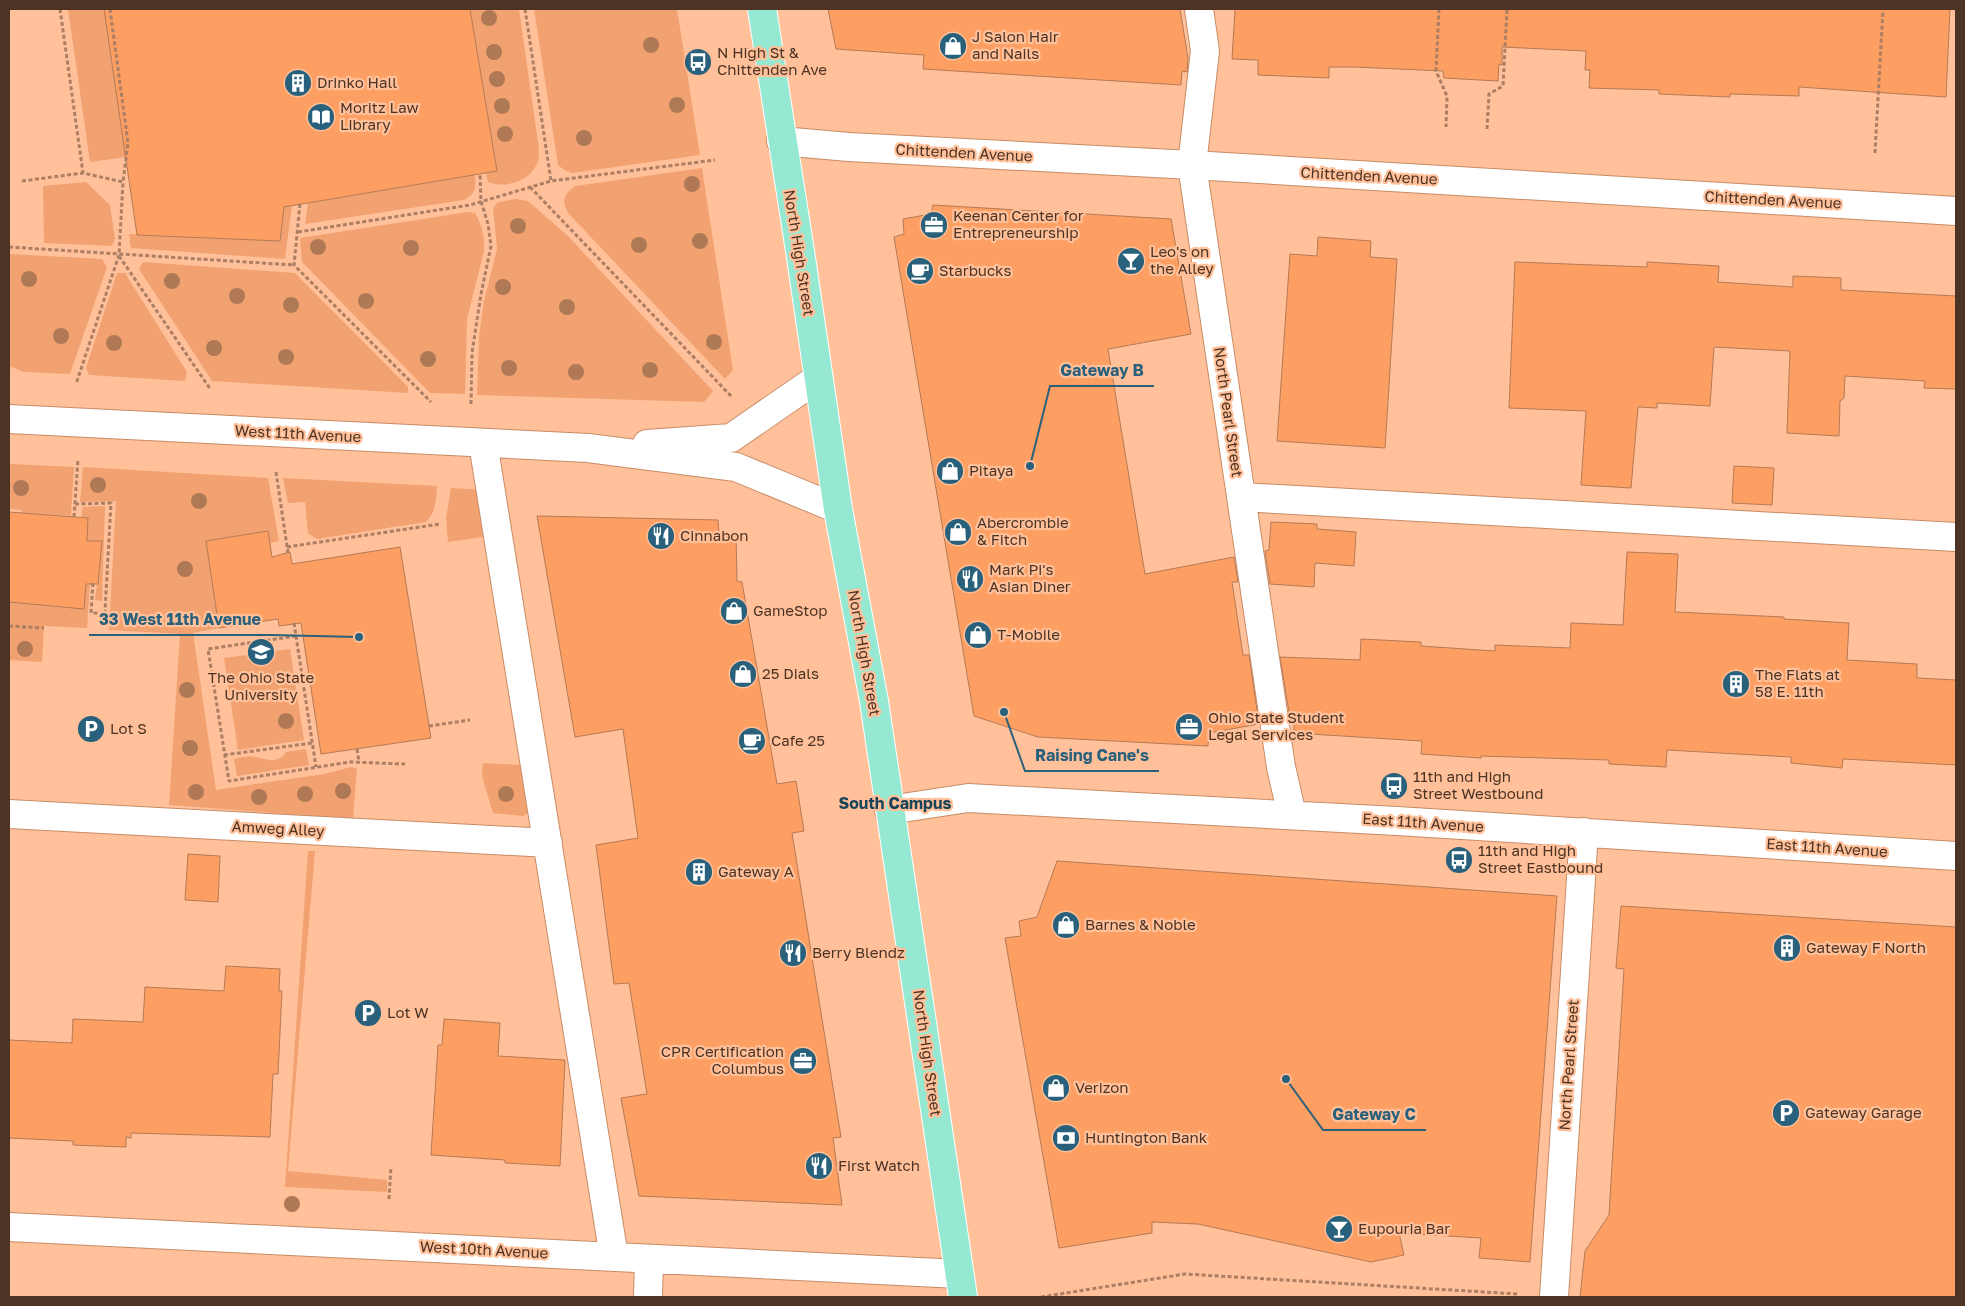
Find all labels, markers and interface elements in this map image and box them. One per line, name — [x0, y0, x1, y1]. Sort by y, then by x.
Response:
place label: J Salon Hair and Nails — [972, 27, 1059, 62]
shop icon: J Salon Hair and Nails — [938, 31, 968, 61]
place label: N High St & Chittenden Ave — [717, 43, 827, 78]
bus stop icon: N High St & Chittenden Ave — [683, 47, 713, 77]
building icon: Drinko Hall — [283, 68, 313, 98]
place label: Drinko Hall — [317, 73, 397, 91]
place label: Moritz Law Library — [340, 98, 419, 133]
library icon: Moritz Law Library — [306, 102, 336, 132]
street label: Chittenden Avenue — [895, 139, 1033, 165]
street label: Chittenden Avenue — [1300, 162, 1438, 188]
street label: Chittenden Avenue — [1704, 186, 1842, 212]
street label: North High Street — [781, 188, 819, 317]
place label: Keenan Center for Entrepreneurship — [953, 206, 1084, 241]
office icon: Keenan Center for Entrepreneurship — [919, 210, 949, 240]
place label: Leo's on the Alley — [1150, 242, 1214, 277]
bar icon: Leo's on the Alley — [1116, 246, 1146, 276]
cafe icon: Starbucks — [905, 256, 935, 286]
place label: Starbucks — [939, 261, 1012, 279]
street label: North Pearl Street — [1211, 346, 1247, 478]
callout: Gateway B — [1050, 355, 1154, 386]
text: Gateway B — [1060, 360, 1144, 380]
street label: West 11th Avenue — [234, 421, 362, 445]
shop icon: Pitaya — [935, 456, 965, 486]
place label: Pitaya — [969, 461, 1013, 479]
place label: Abercrombie & Fitch — [977, 513, 1069, 548]
shop icon: Abercrombie & Fitch — [943, 517, 973, 547]
restaurant icon: Cinnabon — [646, 521, 676, 551]
place label: Cinnabon — [680, 526, 749, 544]
place label: Mark Pi's Asian Diner — [989, 560, 1071, 595]
restaurant icon: Mark Pi's Asian Diner — [955, 564, 985, 594]
street label: North High Street — [845, 588, 885, 717]
shop icon: GameStop — [719, 596, 749, 626]
place label: GameStop — [753, 601, 828, 619]
callout: 33 West 11th Avenue — [89, 604, 271, 635]
text: 33 West 11th Avenue — [99, 609, 261, 629]
shop icon: T-Mobile — [963, 620, 993, 650]
place label: T-Mobile — [997, 625, 1060, 643]
school or university icon: The Ohio State University — [246, 637, 276, 667]
shop icon: 25 Dials — [728, 659, 758, 689]
place label: 25 Dials — [762, 664, 819, 682]
place label: The Flats at 58 E. 11th — [1755, 665, 1840, 700]
place label: The Ohio State University — [208, 668, 314, 703]
building icon: The Flats at 58 E. 11th — [1721, 669, 1751, 699]
place label: Ohio State Student Legal Services — [1208, 708, 1345, 743]
office icon: Ohio State Student Legal Services — [1174, 712, 1204, 742]
parking icon: Lot S — [76, 714, 106, 744]
place label: Lot S — [110, 719, 147, 737]
cafe icon: Cafe 25 — [737, 726, 767, 756]
place label: Cafe 25 — [771, 731, 825, 749]
callout: Raising Cane's — [1025, 740, 1159, 771]
text: Raising Cane's — [1035, 745, 1149, 765]
place label: 11th and High Street Westbound — [1413, 767, 1543, 802]
bus stop icon: 11th and High Street Westbound — [1379, 771, 1409, 801]
district label: South Campus — [839, 793, 951, 813]
street label: East 11th Avenue — [1362, 809, 1485, 835]
street label: Amweg Alley — [231, 817, 325, 839]
street label: East 11th Avenue — [1766, 834, 1889, 860]
place label: 11th and High Street Eastbound — [1478, 841, 1603, 876]
bus stop icon: 11th and High Street Eastbound — [1444, 845, 1474, 875]
building icon: Gateway A — [684, 857, 714, 887]
place label: Gateway A — [718, 862, 794, 880]
shop icon: Barnes & Noble — [1051, 910, 1081, 940]
place label: Barnes & Noble — [1085, 915, 1196, 933]
building icon: Gateway F North — [1772, 933, 1802, 963]
restaurant icon: Berry Blendz — [778, 938, 808, 968]
place label: Gateway F North — [1806, 938, 1926, 956]
place label: Berry Blendz — [812, 943, 905, 961]
street label: North High Street — [910, 988, 946, 1117]
parking icon: Lot W — [353, 998, 383, 1028]
street label: North Pearl Street — [1554, 999, 1582, 1131]
place label: Lot W — [387, 1003, 429, 1021]
place label: CPR Certification Columbus — [661, 1042, 784, 1077]
office icon: CPR Certification Columbus — [788, 1046, 818, 1076]
shop icon: Verizon — [1041, 1073, 1071, 1103]
place label: Verizon — [1075, 1078, 1129, 1096]
parking icon: Gateway Garage — [1771, 1098, 1801, 1128]
callout: Gateway C — [1323, 1099, 1426, 1130]
place label: Gateway Garage — [1805, 1103, 1922, 1121]
text: Gateway C — [1332, 1104, 1416, 1124]
bank icon: Huntington Bank — [1051, 1123, 1081, 1153]
place label: Huntington Bank — [1085, 1128, 1208, 1146]
restaurant icon: First Watch — [804, 1151, 834, 1181]
place label: First Watch — [838, 1156, 920, 1174]
bar icon: Eupouria Bar — [1324, 1214, 1354, 1244]
place label: Eupouria Bar — [1358, 1219, 1450, 1237]
street label: West 10th Avenue — [419, 1237, 549, 1261]

